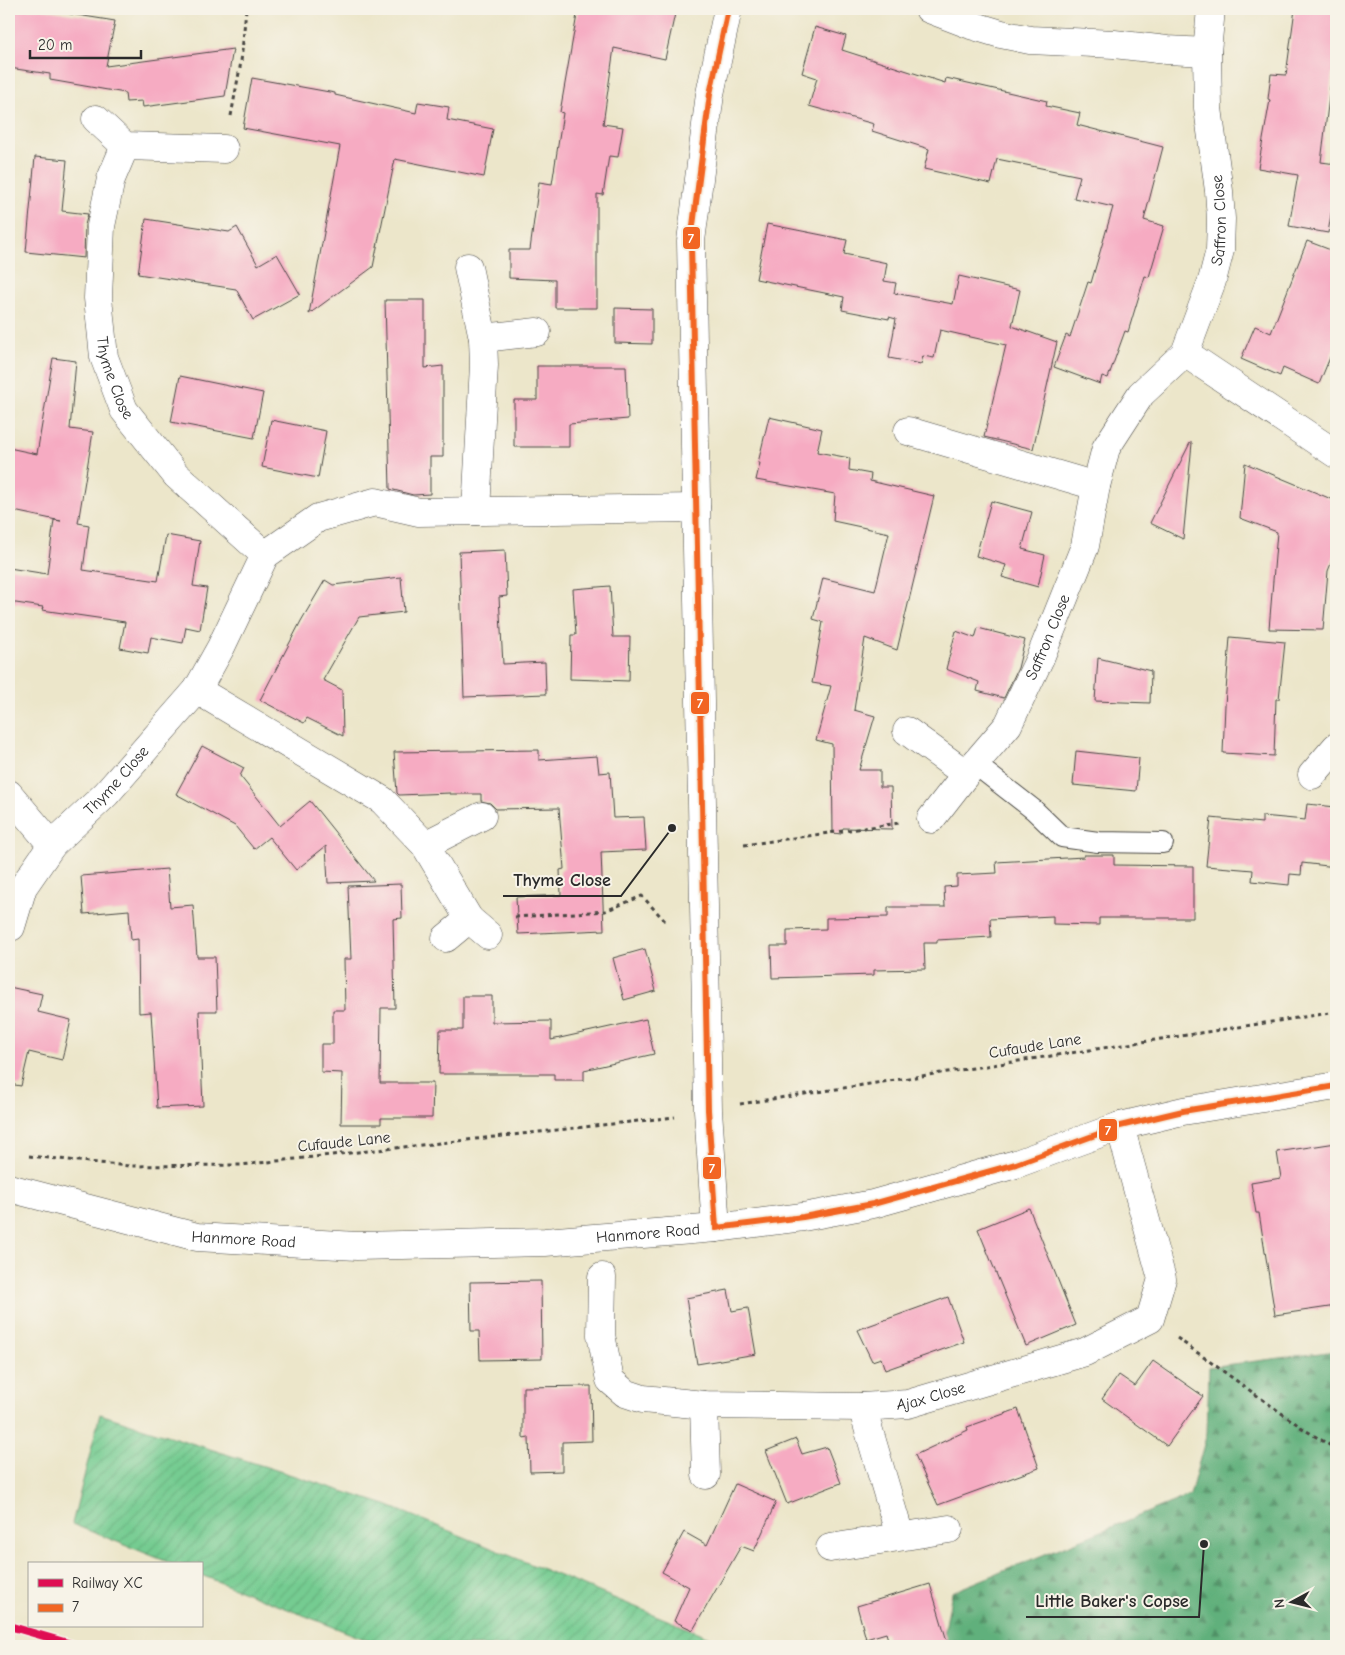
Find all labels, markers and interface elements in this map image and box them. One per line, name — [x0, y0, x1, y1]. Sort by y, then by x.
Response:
scale bar — [30, 28, 141, 60]
text: 20 m — [38, 36, 72, 54]
street label: Saffron Close — [1207, 174, 1230, 268]
line badge: 7 — [682, 226, 701, 250]
text: 7 — [688, 230, 695, 247]
street label: Thyme Close — [93, 335, 137, 423]
street label: Saffron Close — [1022, 592, 1074, 683]
line badge: 7 — [690, 691, 710, 715]
text: 7 — [697, 695, 704, 712]
street label: Thyme Close — [80, 743, 153, 819]
callout: Thyme Close — [503, 863, 621, 896]
text: Thyme Close — [513, 870, 611, 891]
street label: Cufaude Lane — [988, 1030, 1082, 1062]
line badge: 7 — [1098, 1118, 1118, 1142]
text: 7 — [1105, 1122, 1112, 1139]
street label: Cufaude Lane — [297, 1128, 391, 1156]
line badge: 7 — [702, 1156, 722, 1180]
text: 7 — [709, 1160, 716, 1177]
street label: Hanmore Road — [595, 1220, 701, 1247]
street label: Hanmore Road — [191, 1228, 296, 1252]
street label: Ajax Close — [896, 1379, 967, 1414]
legend — [28, 1562, 202, 1628]
text: Railway XC — [72, 1574, 143, 1592]
north arrow — [1268, 1578, 1318, 1628]
callout: Little Baker's Copse — [1026, 1584, 1199, 1617]
text: Little Baker's Copse — [1035, 1591, 1189, 1612]
text: 7 — [72, 1598, 79, 1616]
text: N — [1271, 1598, 1289, 1609]

